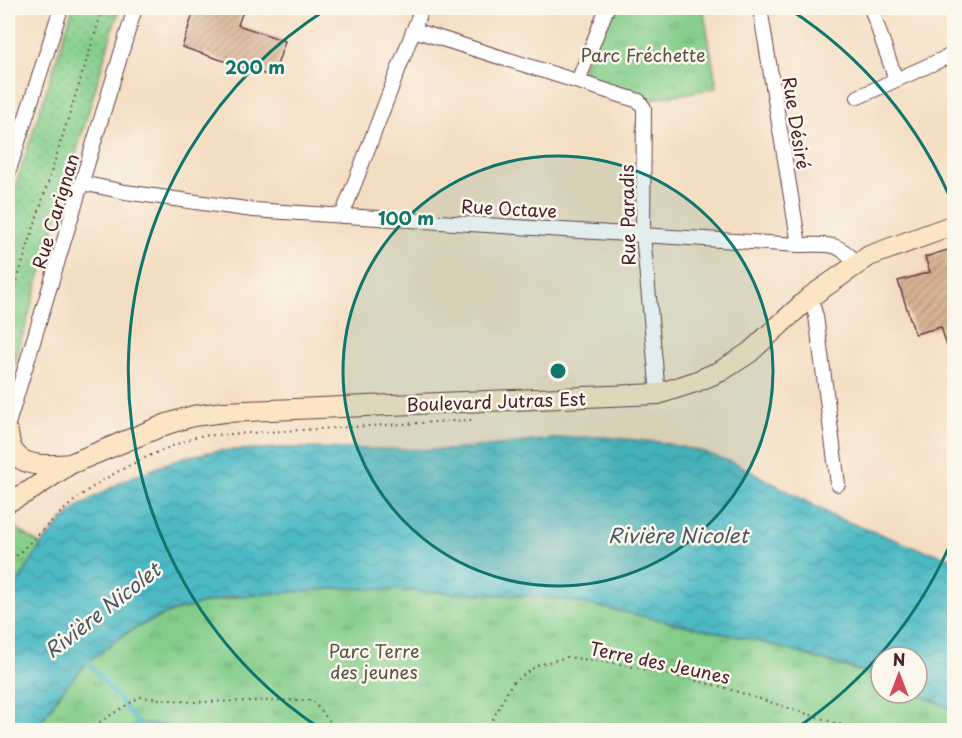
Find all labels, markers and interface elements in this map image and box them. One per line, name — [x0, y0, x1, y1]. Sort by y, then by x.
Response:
park label: Parc Fréchette — [580, 41, 706, 68]
text: 200 m — [225, 53, 285, 80]
street label: Rue Désiré — [776, 75, 818, 171]
street label: Rue Carignan — [25, 150, 85, 272]
street label: Rue Paradis — [613, 164, 641, 266]
street label: Rue Octave — [460, 192, 558, 224]
text: 100 m — [378, 204, 434, 231]
centre of rings — [548, 361, 568, 381]
street label: Boulevard Jutras Est — [406, 384, 587, 418]
water label: Rivière Nicolet — [608, 520, 751, 550]
water label: Rivière Nicolet — [38, 553, 169, 665]
street label: Terre des Jeunes — [587, 634, 733, 690]
park label: Parc Terre des jeunes — [328, 637, 420, 685]
north arrow — [869, 645, 929, 705]
text: N — [893, 647, 905, 671]

